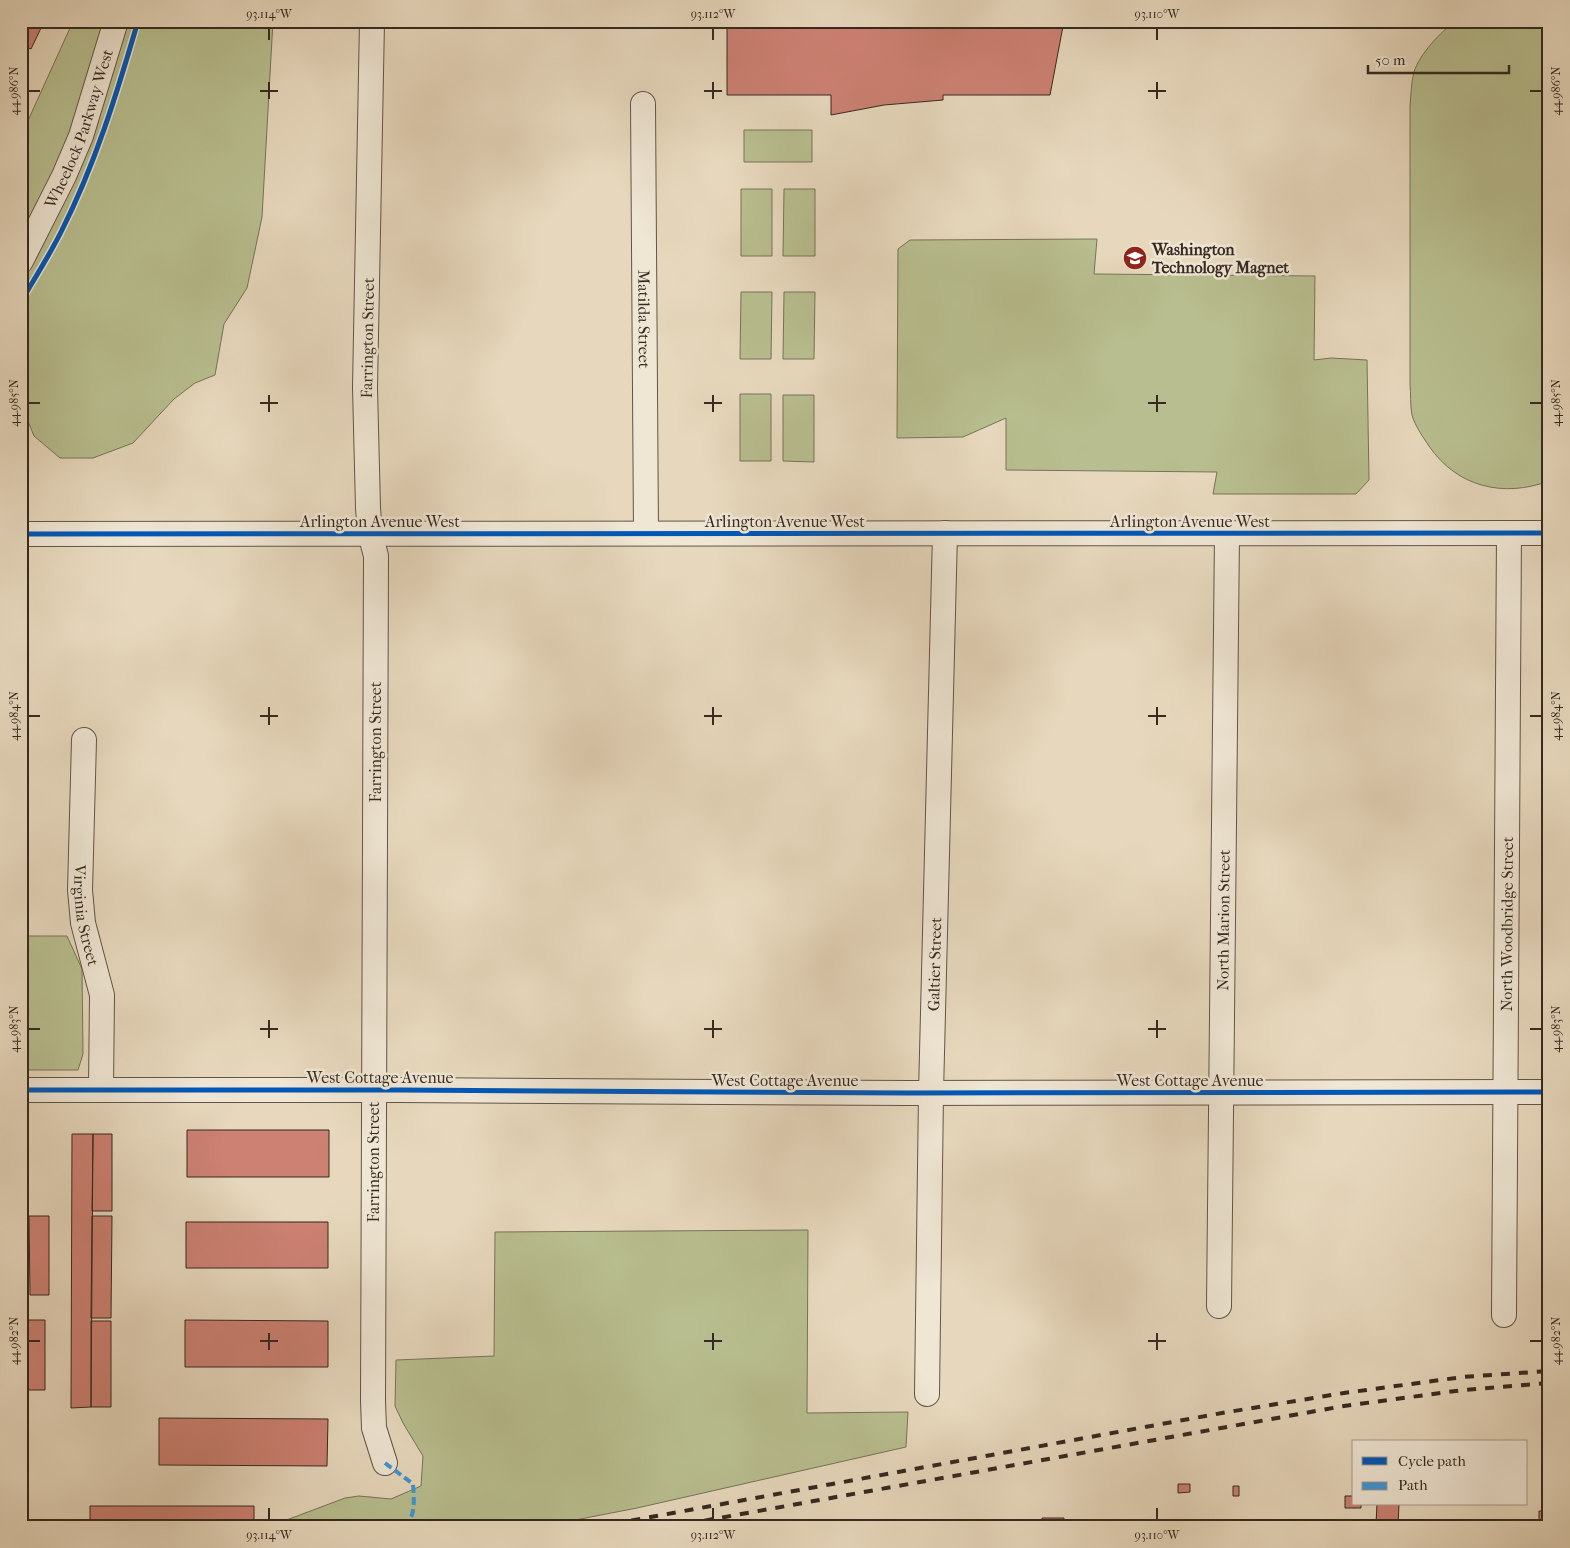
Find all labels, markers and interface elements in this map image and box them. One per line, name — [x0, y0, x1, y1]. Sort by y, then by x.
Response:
text: 93.114°W — [246, 7, 293, 21]
text: 93.112°W — [691, 7, 736, 21]
text: 93.110°W — [1135, 7, 1181, 21]
scale bar — [1368, 42, 1509, 74]
street label: Wheelock Parkway West — [40, 47, 117, 212]
text: 50 m — [1375, 51, 1406, 69]
text: 44.986°N — [7, 66, 21, 116]
text: 44.986°N — [1549, 66, 1563, 116]
place label: Washington Technology Magnet — [1151, 240, 1289, 278]
school or university icon: Washington Technology Magnet — [1122, 245, 1148, 271]
street label: Matilda Street — [634, 270, 654, 369]
street label: Farrington Street — [357, 277, 378, 399]
text: 44.985°N — [7, 379, 21, 427]
text: 44.985°N — [1549, 379, 1563, 427]
street label: Arlington Avenue West — [299, 512, 460, 531]
street label: Arlington Avenue West — [704, 512, 865, 531]
street label: Arlington Avenue West — [1109, 512, 1270, 531]
street label: Farrington Street — [366, 681, 385, 802]
text: 44.984°N — [7, 691, 21, 741]
text: 44.984°N — [1549, 691, 1563, 741]
street label: North Woodbridge Street — [1497, 836, 1517, 1012]
street label: North Marion Street — [1213, 849, 1234, 991]
street label: Virginia Street — [70, 864, 103, 968]
street label: Galtier Street — [924, 917, 945, 1011]
text: 44.983°N — [7, 1005, 21, 1053]
text: 44.983°N — [1549, 1005, 1563, 1053]
street label: West Cottage Avenue — [306, 1068, 453, 1087]
street label: West Cottage Avenue — [711, 1071, 858, 1090]
street label: West Cottage Avenue — [1116, 1071, 1263, 1090]
street label: Farrington Street — [364, 1101, 383, 1222]
text: 44.982°N — [7, 1317, 21, 1365]
text: 44.982°N — [1549, 1317, 1563, 1365]
legend — [1352, 1440, 1528, 1506]
text: Cycle path — [1398, 1452, 1466, 1470]
text: Path — [1398, 1476, 1428, 1494]
text: 93.114°W — [246, 1528, 293, 1542]
text: 93.112°W — [691, 1528, 736, 1542]
text: 93.110°W — [1135, 1528, 1181, 1542]

